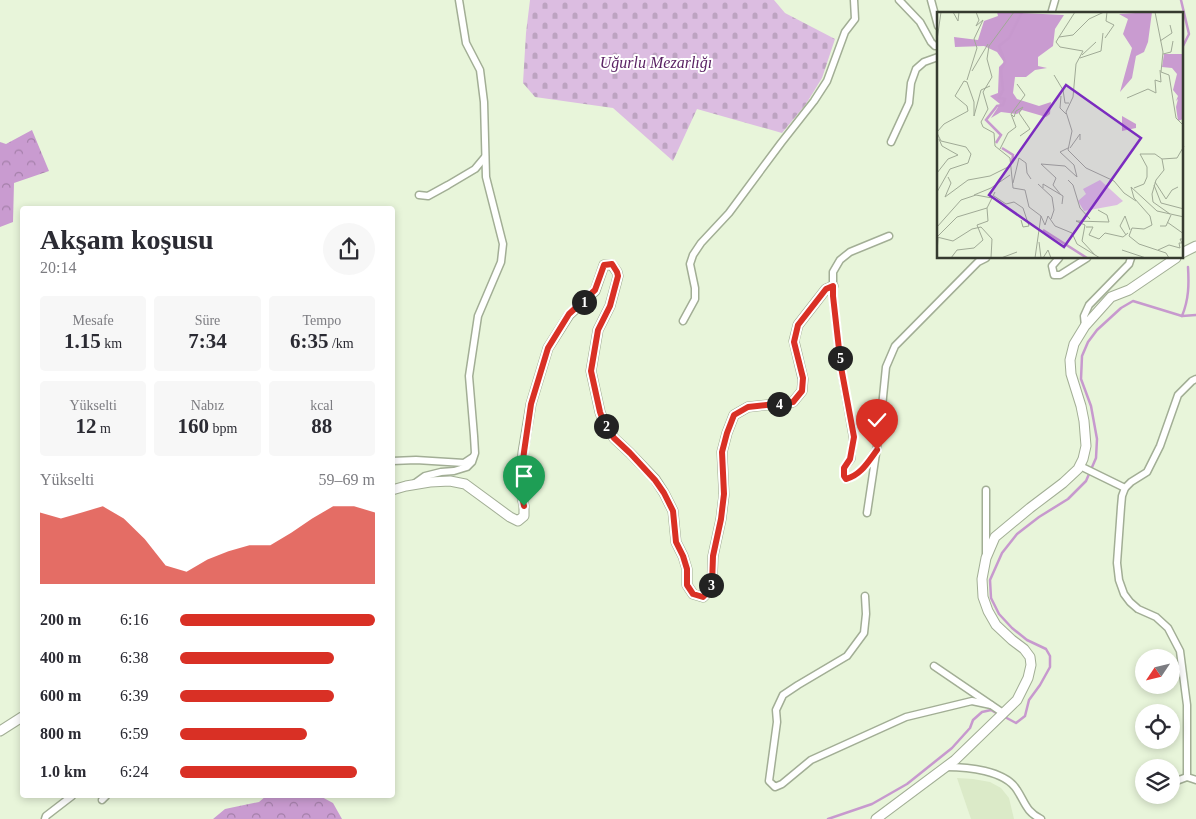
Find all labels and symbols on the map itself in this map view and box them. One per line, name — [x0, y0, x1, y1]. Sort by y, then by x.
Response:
inset map — [937, 12, 1184, 259]
park label: Uğurlu Mezarlığı — [600, 54, 712, 72]
pin: 1 — [572, 290, 596, 314]
pin: 5 — [828, 346, 852, 370]
pin: 4 — [766, 392, 792, 416]
pin — [856, 399, 898, 450]
pin: 2 — [594, 414, 618, 438]
pin — [503, 455, 545, 506]
pin: 3 — [698, 572, 724, 598]
north arrow — [1135, 649, 1180, 694]

